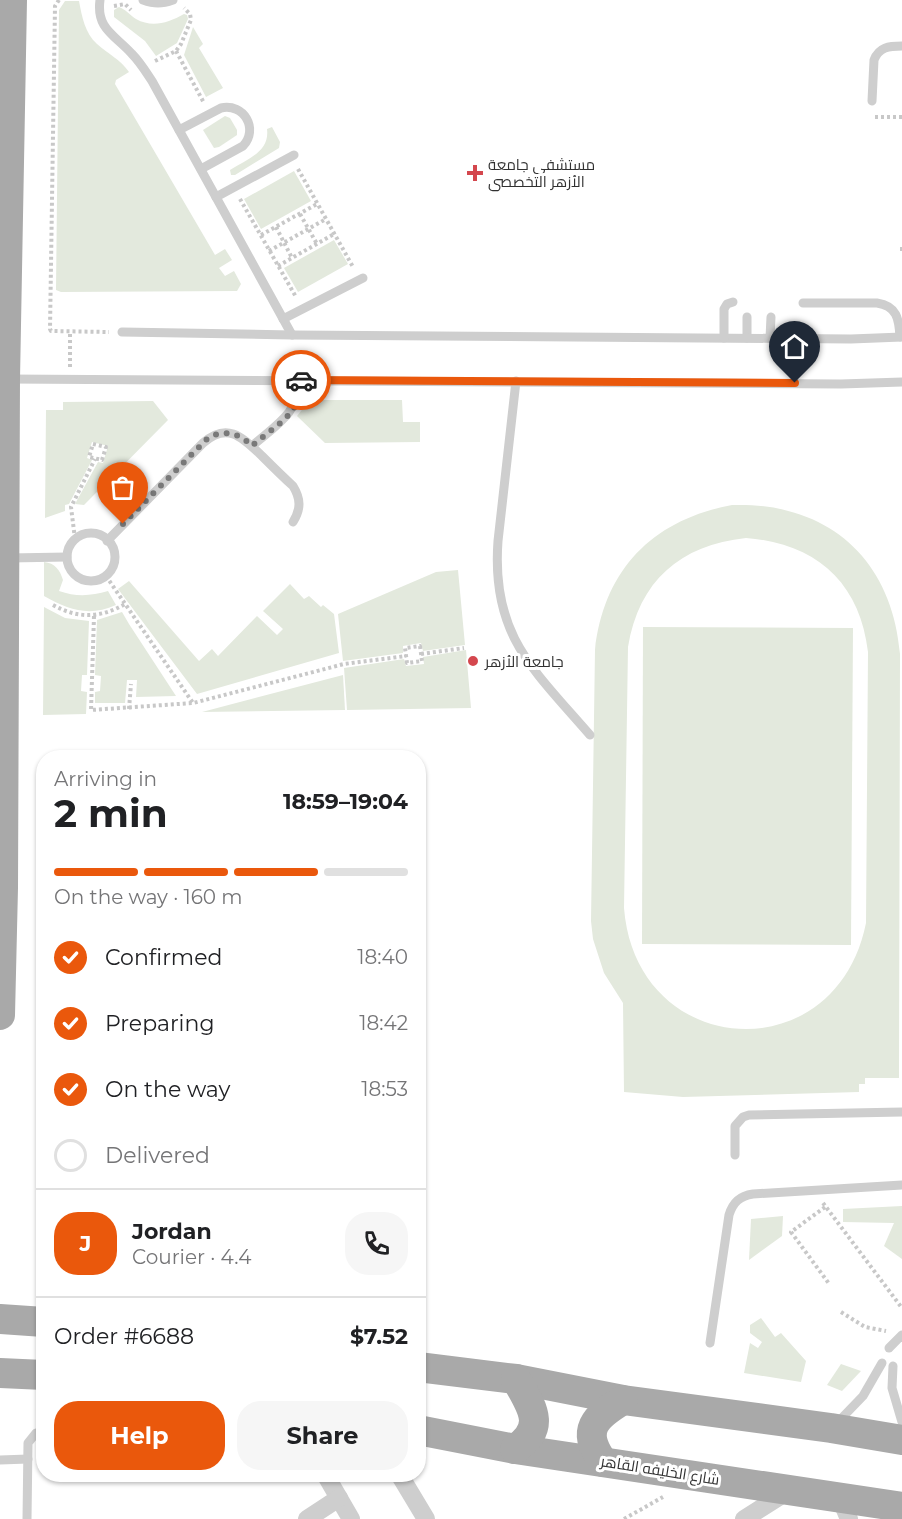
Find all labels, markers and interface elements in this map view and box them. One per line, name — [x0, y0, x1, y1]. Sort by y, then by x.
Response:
place label: مستشفى جامعة الأزهر التخصصى — [488, 155, 595, 192]
marker: مستشفى جامعة الأزهر التخصصى — [466, 164, 484, 182]
pin — [769, 321, 820, 383]
icon: home — [778, 330, 811, 363]
courier — [271, 350, 331, 410]
icon: car — [285, 364, 318, 397]
pin — [97, 462, 148, 524]
icon: bag — [106, 471, 139, 504]
place label: جامعة الأزهر — [484, 652, 564, 671]
marker: جامعة الأزهر — [466, 654, 480, 668]
text: Arriving in — [54, 767, 157, 791]
text: 18:59–19:04 — [283, 788, 408, 815]
text: 2 min — [54, 789, 168, 837]
text: On the way · 160 m — [54, 885, 243, 909]
icon: check — [54, 941, 87, 974]
text: Confirmed — [105, 944, 222, 971]
text: 18:40 — [357, 945, 408, 969]
icon: check — [54, 1007, 87, 1040]
text: Preparing — [105, 1010, 214, 1037]
text: 18:42 — [359, 1011, 408, 1035]
icon: check — [54, 1073, 87, 1106]
text: On the way — [105, 1076, 230, 1103]
text: 18:53 — [361, 1077, 408, 1101]
text: Delivered — [105, 1142, 210, 1169]
button: phone — [345, 1212, 408, 1275]
text: Jordan — [132, 1218, 212, 1245]
text: J — [80, 1230, 91, 1257]
text: Courier · 4.4 — [132, 1245, 251, 1269]
text: Order #6688 — [54, 1323, 194, 1350]
text: $7.52 — [350, 1323, 408, 1350]
button: Help — [54, 1401, 225, 1470]
button: Share — [237, 1401, 408, 1470]
street label: شارع الخليفه القاهر — [598, 1451, 721, 1491]

